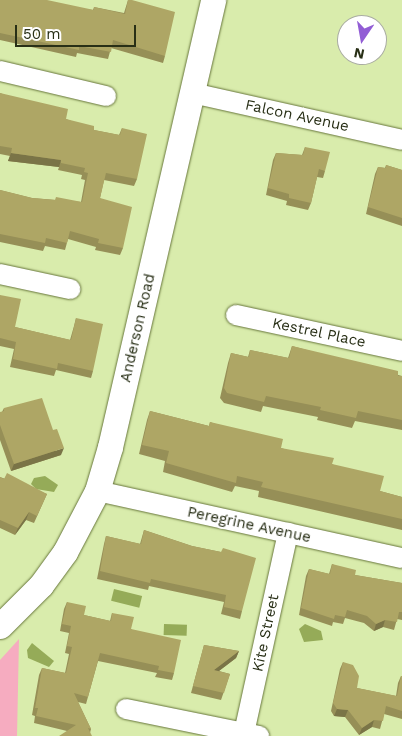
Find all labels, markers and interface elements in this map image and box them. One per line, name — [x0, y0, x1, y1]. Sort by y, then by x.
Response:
scale bar — [18, 15, 139, 47]
north arrow — [337, 15, 387, 65]
text: 50 m — [23, 25, 60, 43]
text: N — [352, 45, 366, 63]
street label: Falcon Avenue — [243, 96, 351, 136]
street label: Anderson Road — [117, 272, 159, 384]
street label: Kestrel Place — [270, 314, 368, 352]
street label: Peregrine Avenue — [185, 503, 313, 547]
street label: Kite Street — [249, 592, 283, 674]

